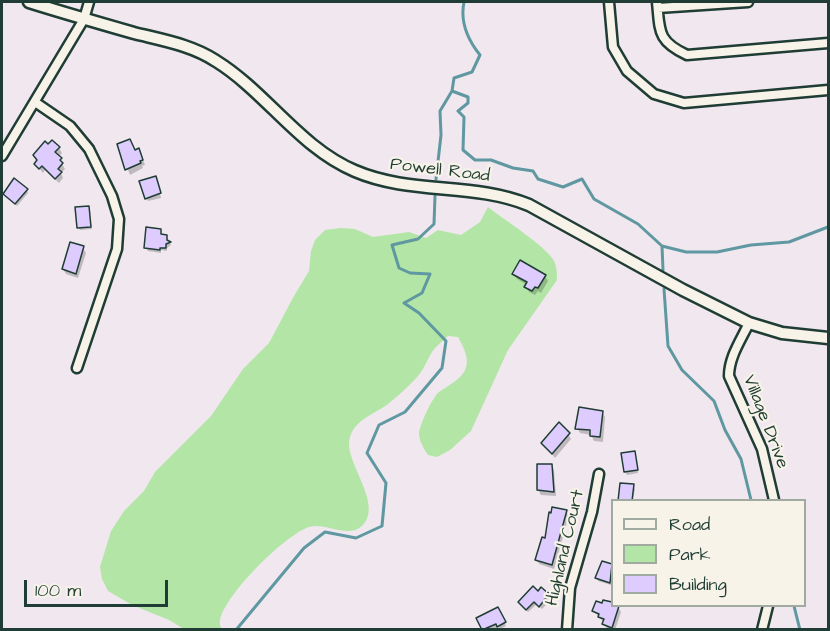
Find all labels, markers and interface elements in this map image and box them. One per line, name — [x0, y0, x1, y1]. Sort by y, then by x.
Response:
street label: Powell Road — [389, 154, 491, 188]
street label: Village Drive — [737, 372, 793, 472]
street label: Highland Court — [542, 488, 590, 608]
legend — [611, 499, 806, 607]
text: Road — [669, 512, 710, 537]
text: Park — [669, 542, 711, 567]
scale bar — [27, 568, 171, 606]
text: Building — [669, 572, 727, 597]
text: 100 m — [35, 578, 81, 603]

